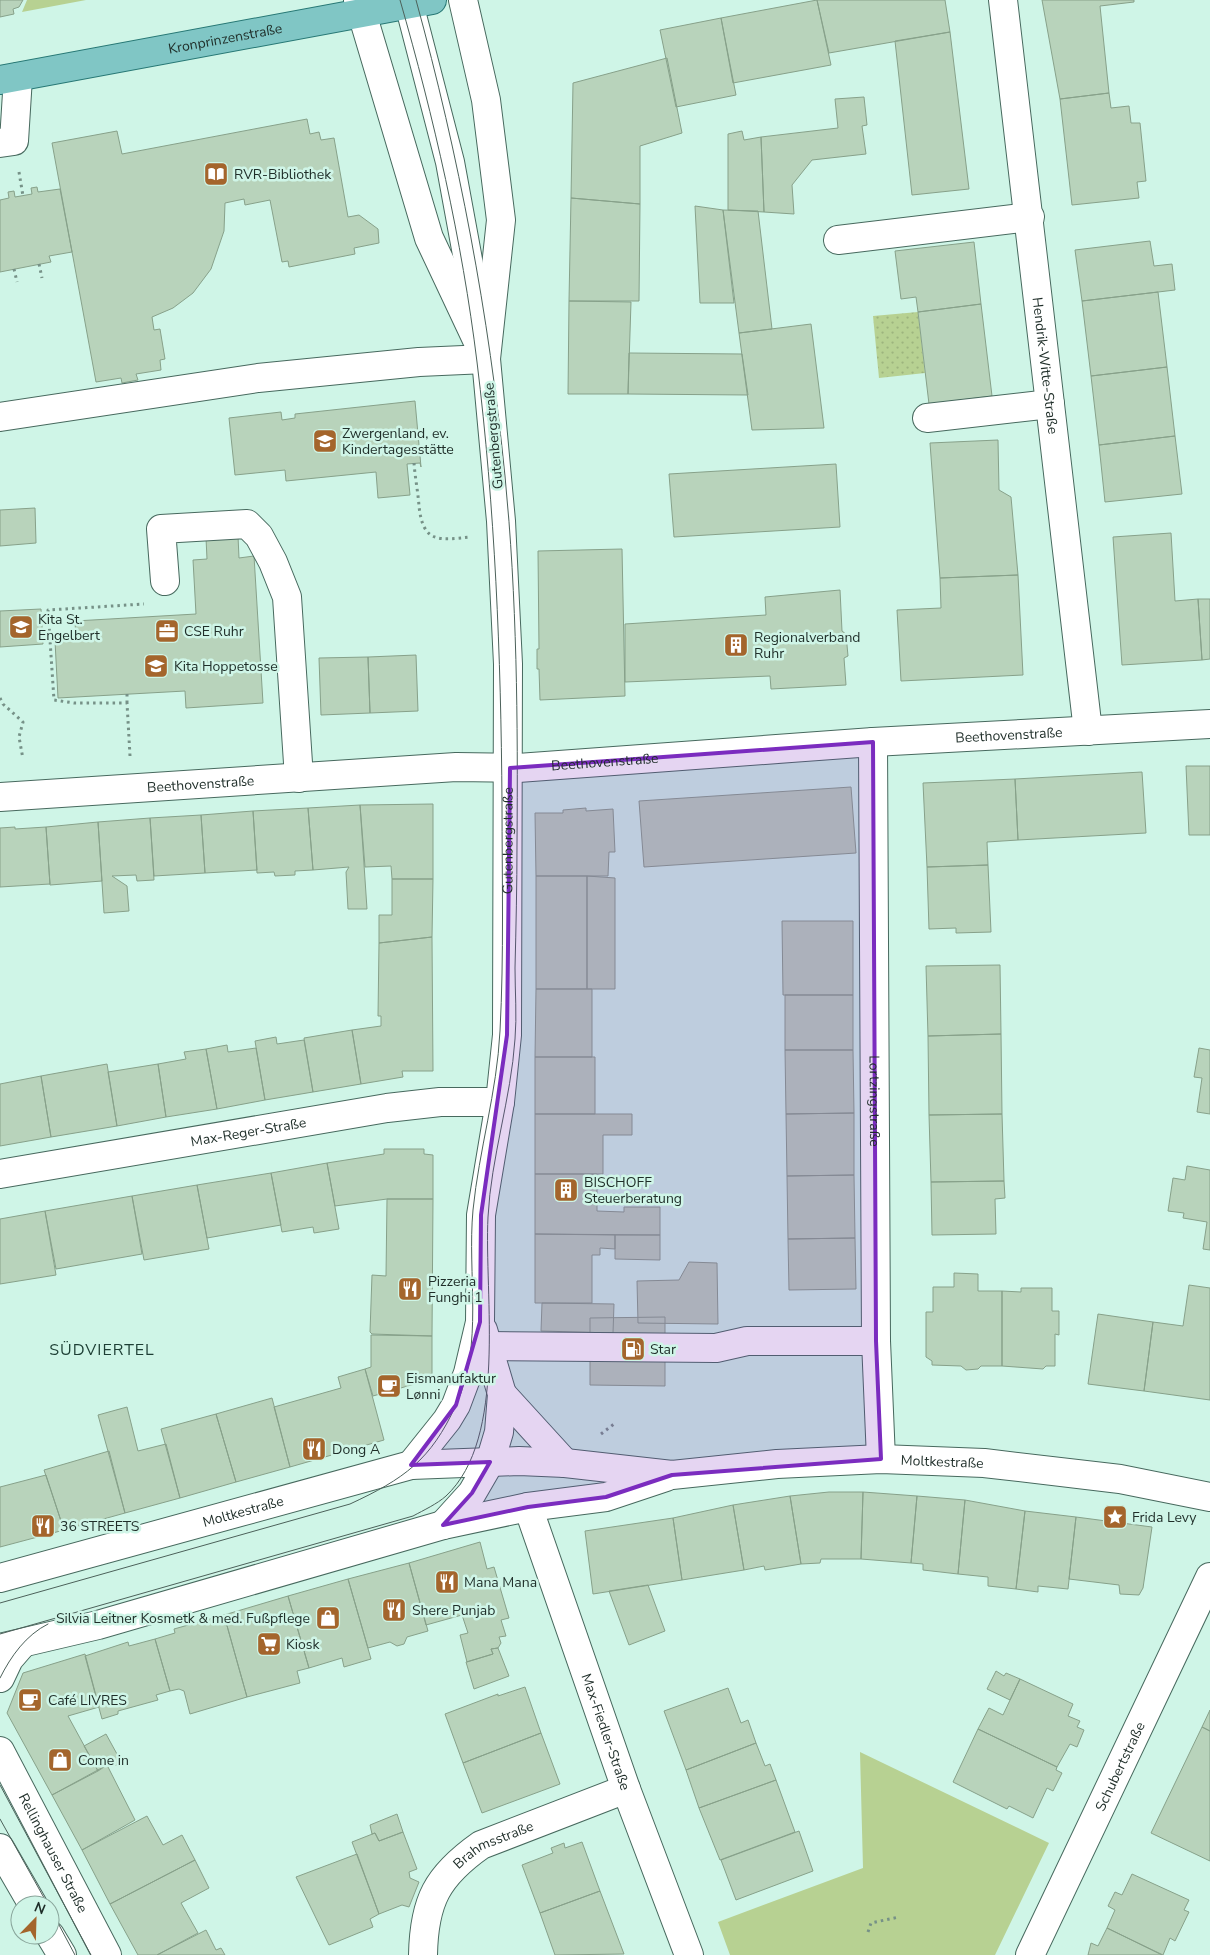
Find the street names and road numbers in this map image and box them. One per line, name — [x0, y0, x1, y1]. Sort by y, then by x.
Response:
street label: Kronprinzenstraße — [167, 19, 284, 59]
street label: Hendrik-Witte-Straße — [1028, 296, 1062, 435]
street label: Gutenbergstraße — [479, 382, 508, 490]
street label: Beethovenstraße — [955, 723, 1063, 748]
street label: Beethovenstraße — [551, 749, 659, 776]
street label: Beethovenstraße — [146, 771, 255, 797]
street label: Gutenbergstraße — [498, 787, 518, 894]
street label: Lortzingstraße — [865, 1055, 884, 1147]
street label: Max-Reger-Straße — [189, 1113, 308, 1151]
street label: Moltkestraße — [900, 1451, 984, 1473]
street label: Moltkestraße — [201, 1492, 286, 1532]
street label: Max-Fiedler-Straße — [577, 1671, 635, 1793]
street label: Schubertstraße — [1091, 1719, 1150, 1814]
street label: Rellinghauser Straße — [14, 1790, 92, 1916]
street label: Brahmsstraße — [449, 1817, 536, 1873]

